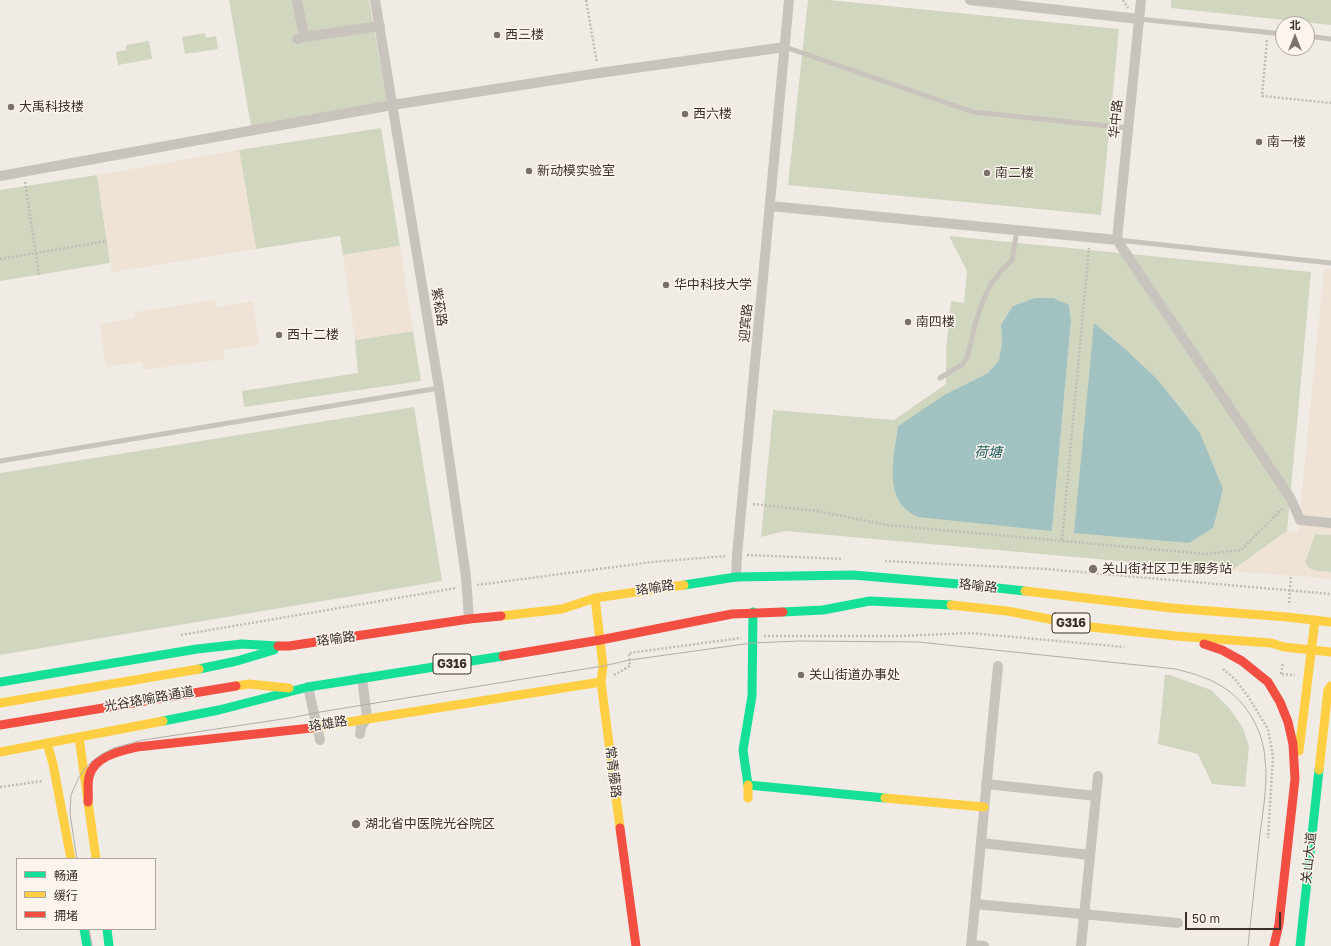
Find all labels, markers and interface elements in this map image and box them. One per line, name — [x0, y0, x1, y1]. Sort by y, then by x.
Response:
north arrow — [1275, 16, 1315, 56]
text: 北 — [1290, 18, 1301, 31]
place label: 西三楼 — [505, 27, 544, 43]
marker: 西三楼 — [492, 30, 502, 40]
place label: 大禹科技楼 — [19, 99, 84, 115]
street label: 华中路 — [1106, 99, 1126, 139]
marker: 大禹科技楼 — [6, 102, 16, 112]
place label: 西六楼 — [693, 106, 732, 122]
marker: 西六楼 — [680, 109, 690, 119]
place label: 南一楼 — [1267, 134, 1306, 150]
marker: 南一楼 — [1254, 137, 1264, 147]
place label: 新动模实验室 — [537, 163, 615, 179]
place label: 南二楼 — [995, 165, 1034, 181]
marker: 新动模实验室 — [524, 166, 534, 176]
marker: 南二楼 — [982, 168, 992, 178]
place label: 华中科技大学 — [674, 277, 752, 293]
marker: 华中科技大学 — [661, 280, 671, 290]
street label: 紫菘路 — [428, 287, 450, 327]
street label: 迎宾路 — [737, 303, 755, 343]
place label: 南四楼 — [916, 314, 955, 330]
marker: 南四楼 — [903, 317, 913, 327]
place label: 西十二楼 — [287, 327, 339, 343]
marker: 西十二楼 — [274, 330, 284, 340]
water label: 荷塘 — [974, 445, 1002, 461]
place label: 关山街社区卫生服务站 — [1102, 561, 1232, 577]
marker: 关山街社区卫生服务站 — [1087, 563, 1099, 575]
street label: 珞喻路 — [958, 576, 998, 596]
street label: 珞喻路 — [635, 577, 675, 599]
road number: G316 — [1052, 613, 1090, 633]
street label: 珞喻路 — [316, 629, 356, 649]
road number: G316 — [433, 654, 471, 674]
place label: 关山街道办事处 — [809, 667, 900, 683]
marker: 关山街道办事处 — [796, 670, 806, 680]
street label: 光谷珞喻路通道 — [103, 683, 195, 715]
street label: 珞雄路 — [308, 713, 348, 735]
street label: 常青藤路 — [602, 745, 624, 799]
place label: 湖北省中医院光谷院区 — [365, 816, 495, 832]
marker: 湖北省中医院光谷院区 — [350, 818, 362, 830]
street label: 关山大道 — [1299, 831, 1319, 885]
legend — [16, 858, 156, 930]
text: 畅通 — [54, 868, 78, 883]
text: 缓行 — [54, 888, 78, 903]
scale bar — [1187, 904, 1283, 930]
text: 拥堵 — [54, 908, 78, 923]
text: 50 m — [1192, 911, 1220, 926]

